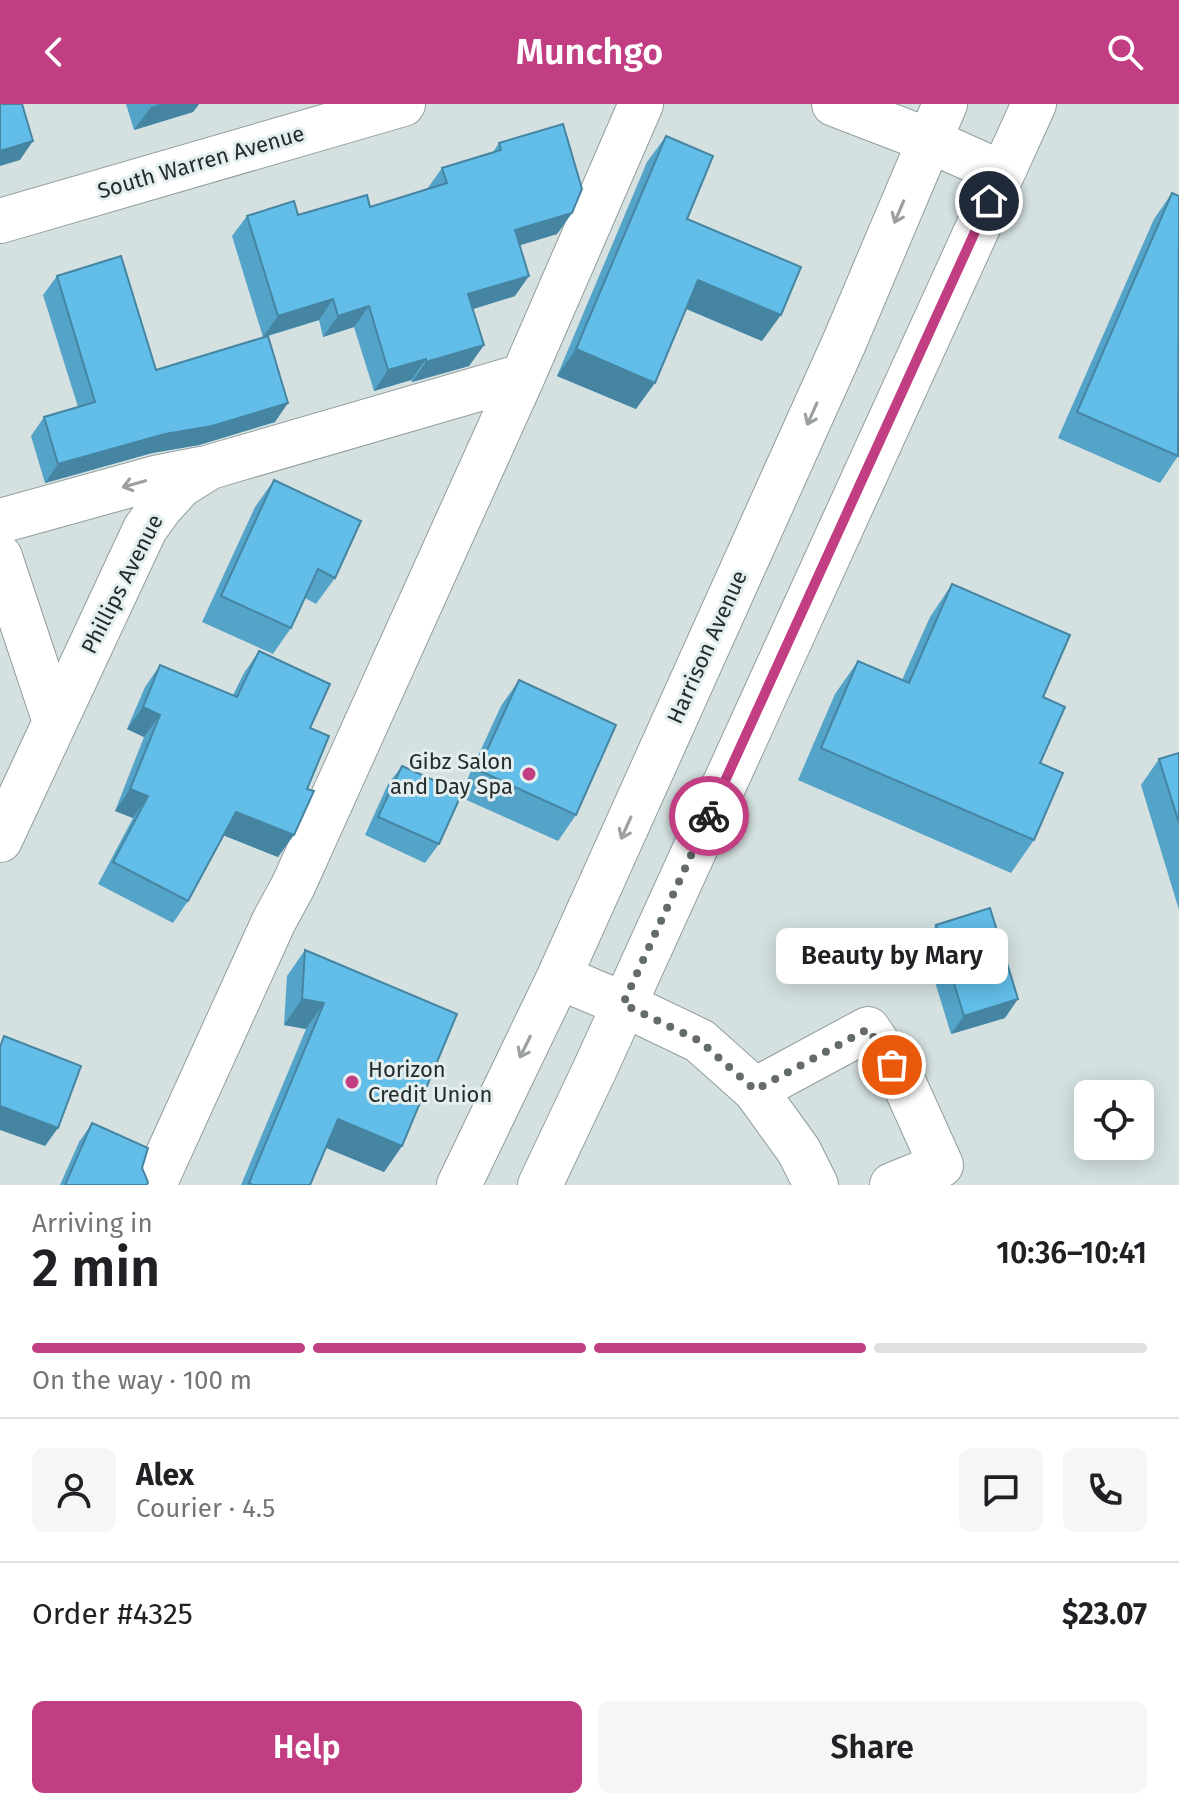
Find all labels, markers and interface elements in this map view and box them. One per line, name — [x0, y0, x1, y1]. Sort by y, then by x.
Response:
icon: back — [32, 30, 76, 74]
text: Munchgo — [516, 30, 663, 74]
icon: search — [1103, 30, 1147, 74]
street label: South Warren Avenue — [94, 120, 308, 204]
pin — [955, 167, 1023, 235]
icon: home — [967, 179, 1011, 223]
one-way arrow — [890, 199, 905, 224]
one-way arrow — [804, 402, 819, 426]
one-way arrow — [121, 477, 147, 492]
street label: Phillips Avenue — [75, 510, 169, 658]
street label: Harrison Avenue — [661, 566, 753, 728]
place label: Gibz Salon and Day Spa — [390, 748, 513, 800]
marker: Gibz Salon and Day Spa — [520, 765, 538, 783]
courier — [669, 776, 749, 856]
icon: bike — [687, 794, 731, 838]
one-way arrow — [617, 815, 632, 840]
callout: Beauty by Mary — [776, 929, 1008, 985]
text: Beauty by Mary — [801, 940, 983, 971]
pin — [858, 1031, 926, 1099]
one-way arrow — [517, 1035, 532, 1059]
icon: bag — [870, 1043, 914, 1087]
place label: Horizon Credit Union — [368, 1056, 492, 1108]
marker: Horizon Credit Union — [343, 1073, 361, 1091]
map controls — [1074, 1080, 1154, 1160]
button: locate — [1074, 1080, 1154, 1160]
text: Arriving in — [32, 1208, 153, 1239]
text: 10:36–10:41 — [996, 1235, 1147, 1271]
text: 2 min — [32, 1237, 160, 1300]
text: On the way · 100 m — [32, 1365, 252, 1396]
button: person — [32, 1448, 116, 1532]
button: chat — [959, 1448, 1043, 1532]
button: phone — [1063, 1448, 1147, 1532]
text: Alex — [136, 1457, 194, 1493]
text: Courier · 4.5 — [136, 1493, 275, 1524]
text: Order #4325 — [32, 1596, 193, 1632]
text: $23.07 — [1062, 1596, 1147, 1632]
button: Help — [32, 1701, 582, 1793]
button: Share — [598, 1701, 1147, 1793]

